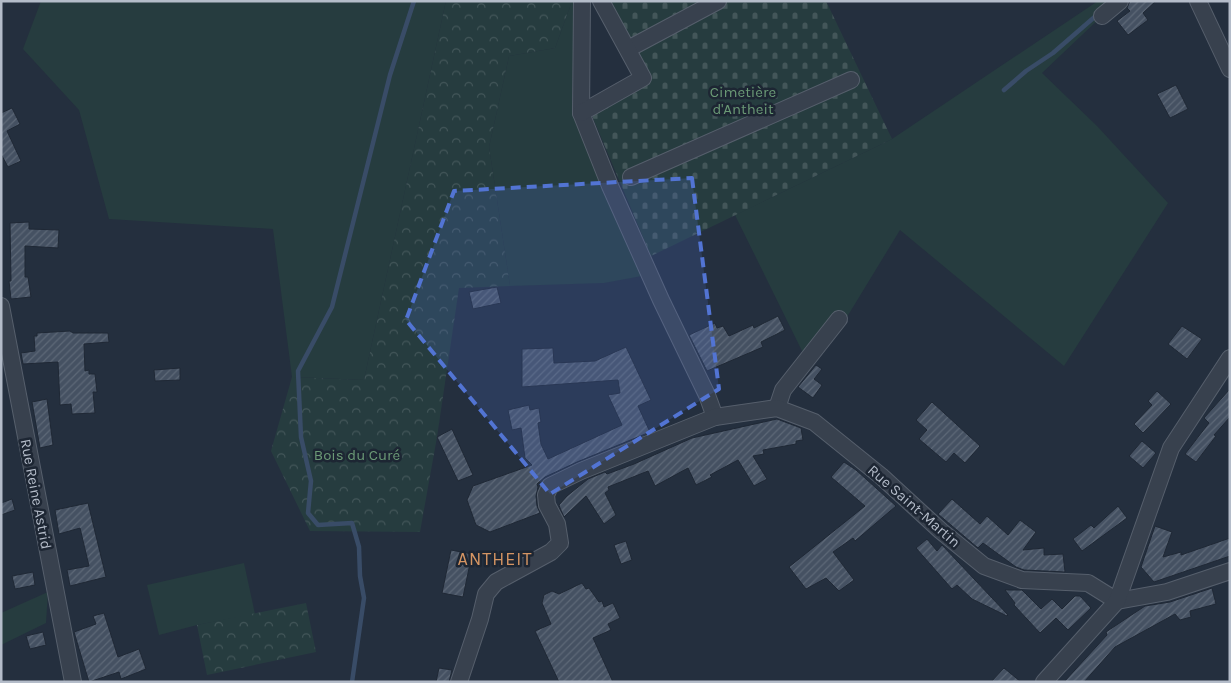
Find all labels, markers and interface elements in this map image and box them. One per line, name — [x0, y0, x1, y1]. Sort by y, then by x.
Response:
park label: Cimetière d'Antheit — [710, 83, 776, 118]
street label: Rue Reine Astrid — [16, 437, 56, 551]
park label: Bois du Curé — [314, 446, 400, 464]
street label: Rue Saint-Martin — [864, 461, 964, 551]
district label: ANTHEIT — [458, 548, 532, 570]

